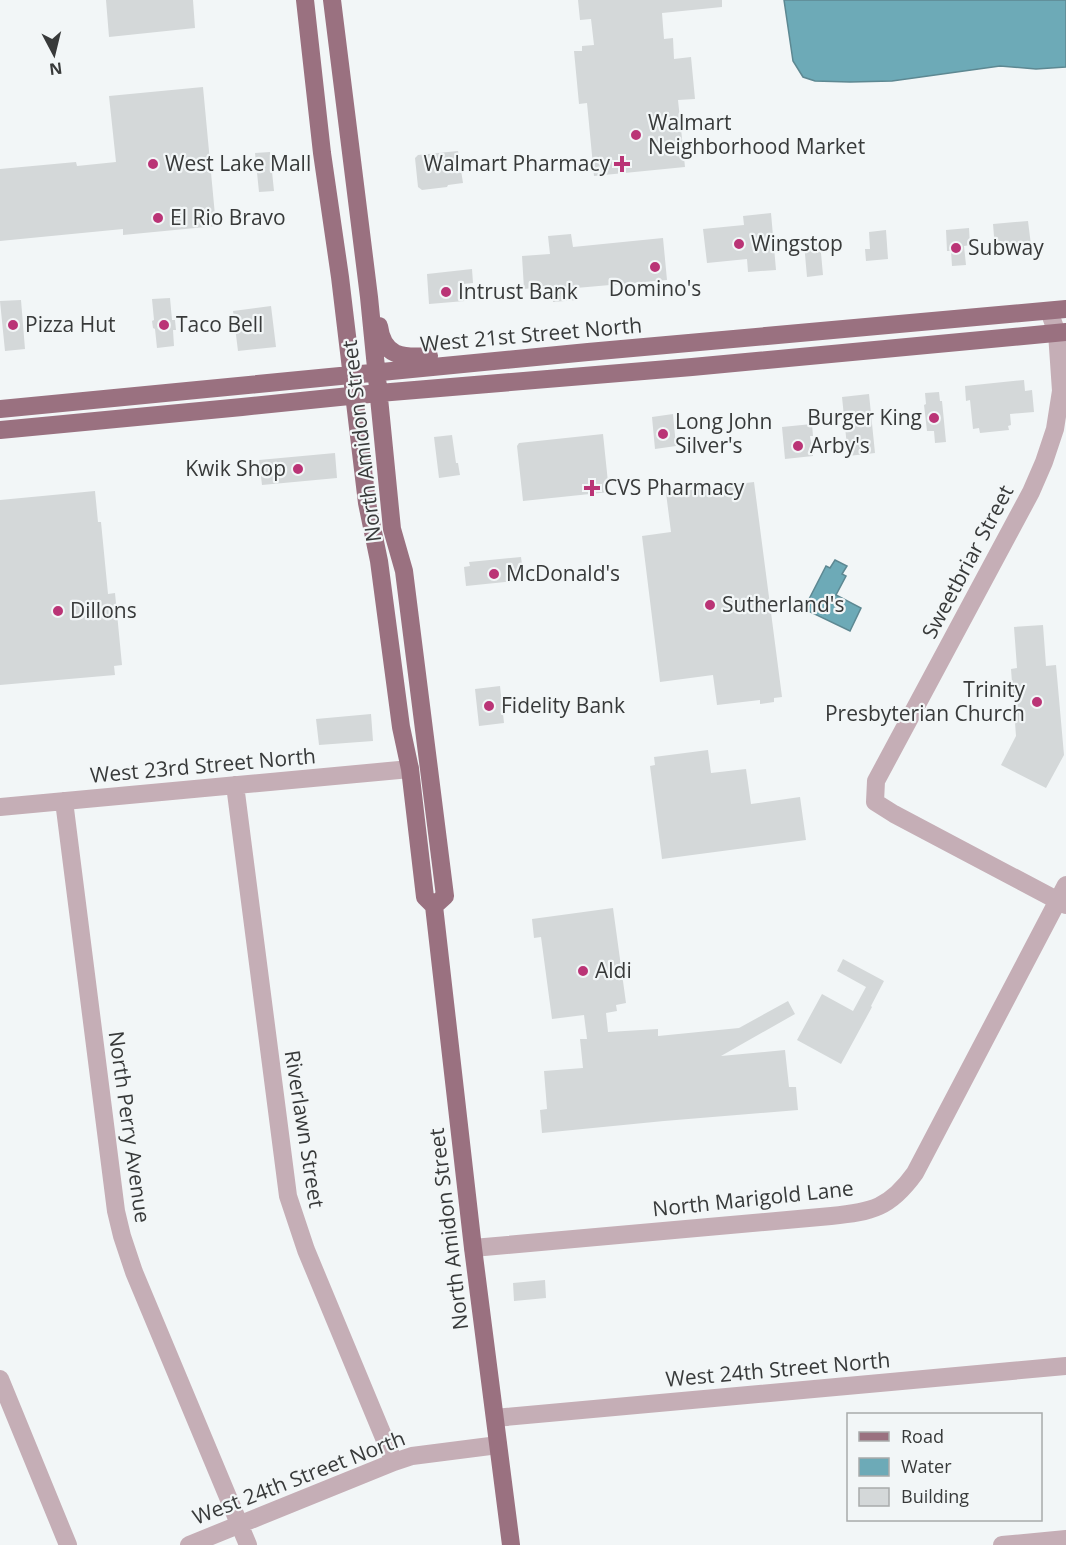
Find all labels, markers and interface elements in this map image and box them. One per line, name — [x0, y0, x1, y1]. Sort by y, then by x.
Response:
north arrow — [24, 24, 84, 84]
text: N — [48, 57, 64, 81]
place label: Walmart Neighborhood Market — [648, 108, 865, 160]
marker: Walmart Neighborhood Market — [629, 128, 643, 142]
place label: West Lake Mall — [165, 149, 311, 177]
place label: Walmart Pharmacy — [424, 149, 610, 177]
marker: West Lake Mall — [146, 157, 160, 171]
marker: Walmart Pharmacy — [615, 157, 629, 171]
place label: El Rio Bravo — [170, 203, 286, 231]
marker: El Rio Bravo — [151, 211, 165, 225]
place label: Wingstop — [751, 229, 843, 257]
place label: Subway — [968, 233, 1044, 261]
marker: Wingstop — [732, 237, 746, 251]
marker: Subway — [949, 241, 963, 255]
marker: Domino's — [648, 260, 662, 274]
place label: Domino's — [609, 274, 701, 302]
place label: Intrust Bank — [458, 277, 578, 305]
marker: Intrust Bank — [439, 285, 453, 299]
place label: Pizza Hut — [25, 310, 116, 338]
place label: Taco Bell — [176, 310, 263, 338]
street label: West 21st Street North — [419, 310, 643, 358]
marker: Pizza Hut — [6, 318, 20, 332]
marker: Taco Bell — [157, 318, 171, 332]
street label: North Amidon Street — [335, 339, 387, 544]
place label: Burger King — [807, 403, 922, 431]
place label: Long John Silver's — [675, 407, 772, 459]
marker: Burger King — [927, 411, 941, 425]
marker: Long John Silver's — [656, 427, 670, 441]
place label: Arby's — [810, 431, 870, 459]
marker: Arby's — [791, 439, 805, 453]
place label: Kwik Shop — [185, 454, 286, 482]
marker: Kwik Shop — [291, 462, 305, 476]
place label: CVS Pharmacy — [604, 473, 745, 501]
street label: Sweetbriar Street — [915, 480, 1019, 643]
marker: CVS Pharmacy — [585, 481, 599, 495]
place label: McDonald's — [506, 559, 620, 587]
marker: McDonald's — [487, 567, 501, 581]
place label: Sutherland's — [722, 590, 844, 618]
place label: Dillons — [70, 596, 137, 624]
marker: Sutherland's — [703, 598, 717, 612]
marker: Dillons — [51, 604, 65, 618]
place label: Trinity Presbyterian Church — [825, 675, 1025, 727]
place label: Fidelity Bank — [501, 691, 625, 719]
marker: Trinity Presbyterian Church — [1030, 695, 1044, 709]
marker: Fidelity Bank — [482, 699, 496, 713]
street label: West 23rd Street North — [89, 741, 317, 789]
place label: Aldi — [595, 956, 632, 984]
marker: Aldi — [576, 964, 590, 978]
street label: North Perry Avenue — [103, 1029, 157, 1225]
street label: Riverlawn Street — [279, 1048, 331, 1210]
street label: North Amidon Street — [422, 1127, 474, 1332]
street label: North Marigold Lane — [651, 1174, 855, 1222]
street label: West 24th Street North — [664, 1345, 891, 1393]
legend — [847, 1413, 1042, 1521]
street label: West 24th Street North — [188, 1424, 409, 1531]
text: Road — [901, 1424, 944, 1448]
text: Water — [901, 1454, 952, 1478]
text: Building — [901, 1484, 969, 1508]

